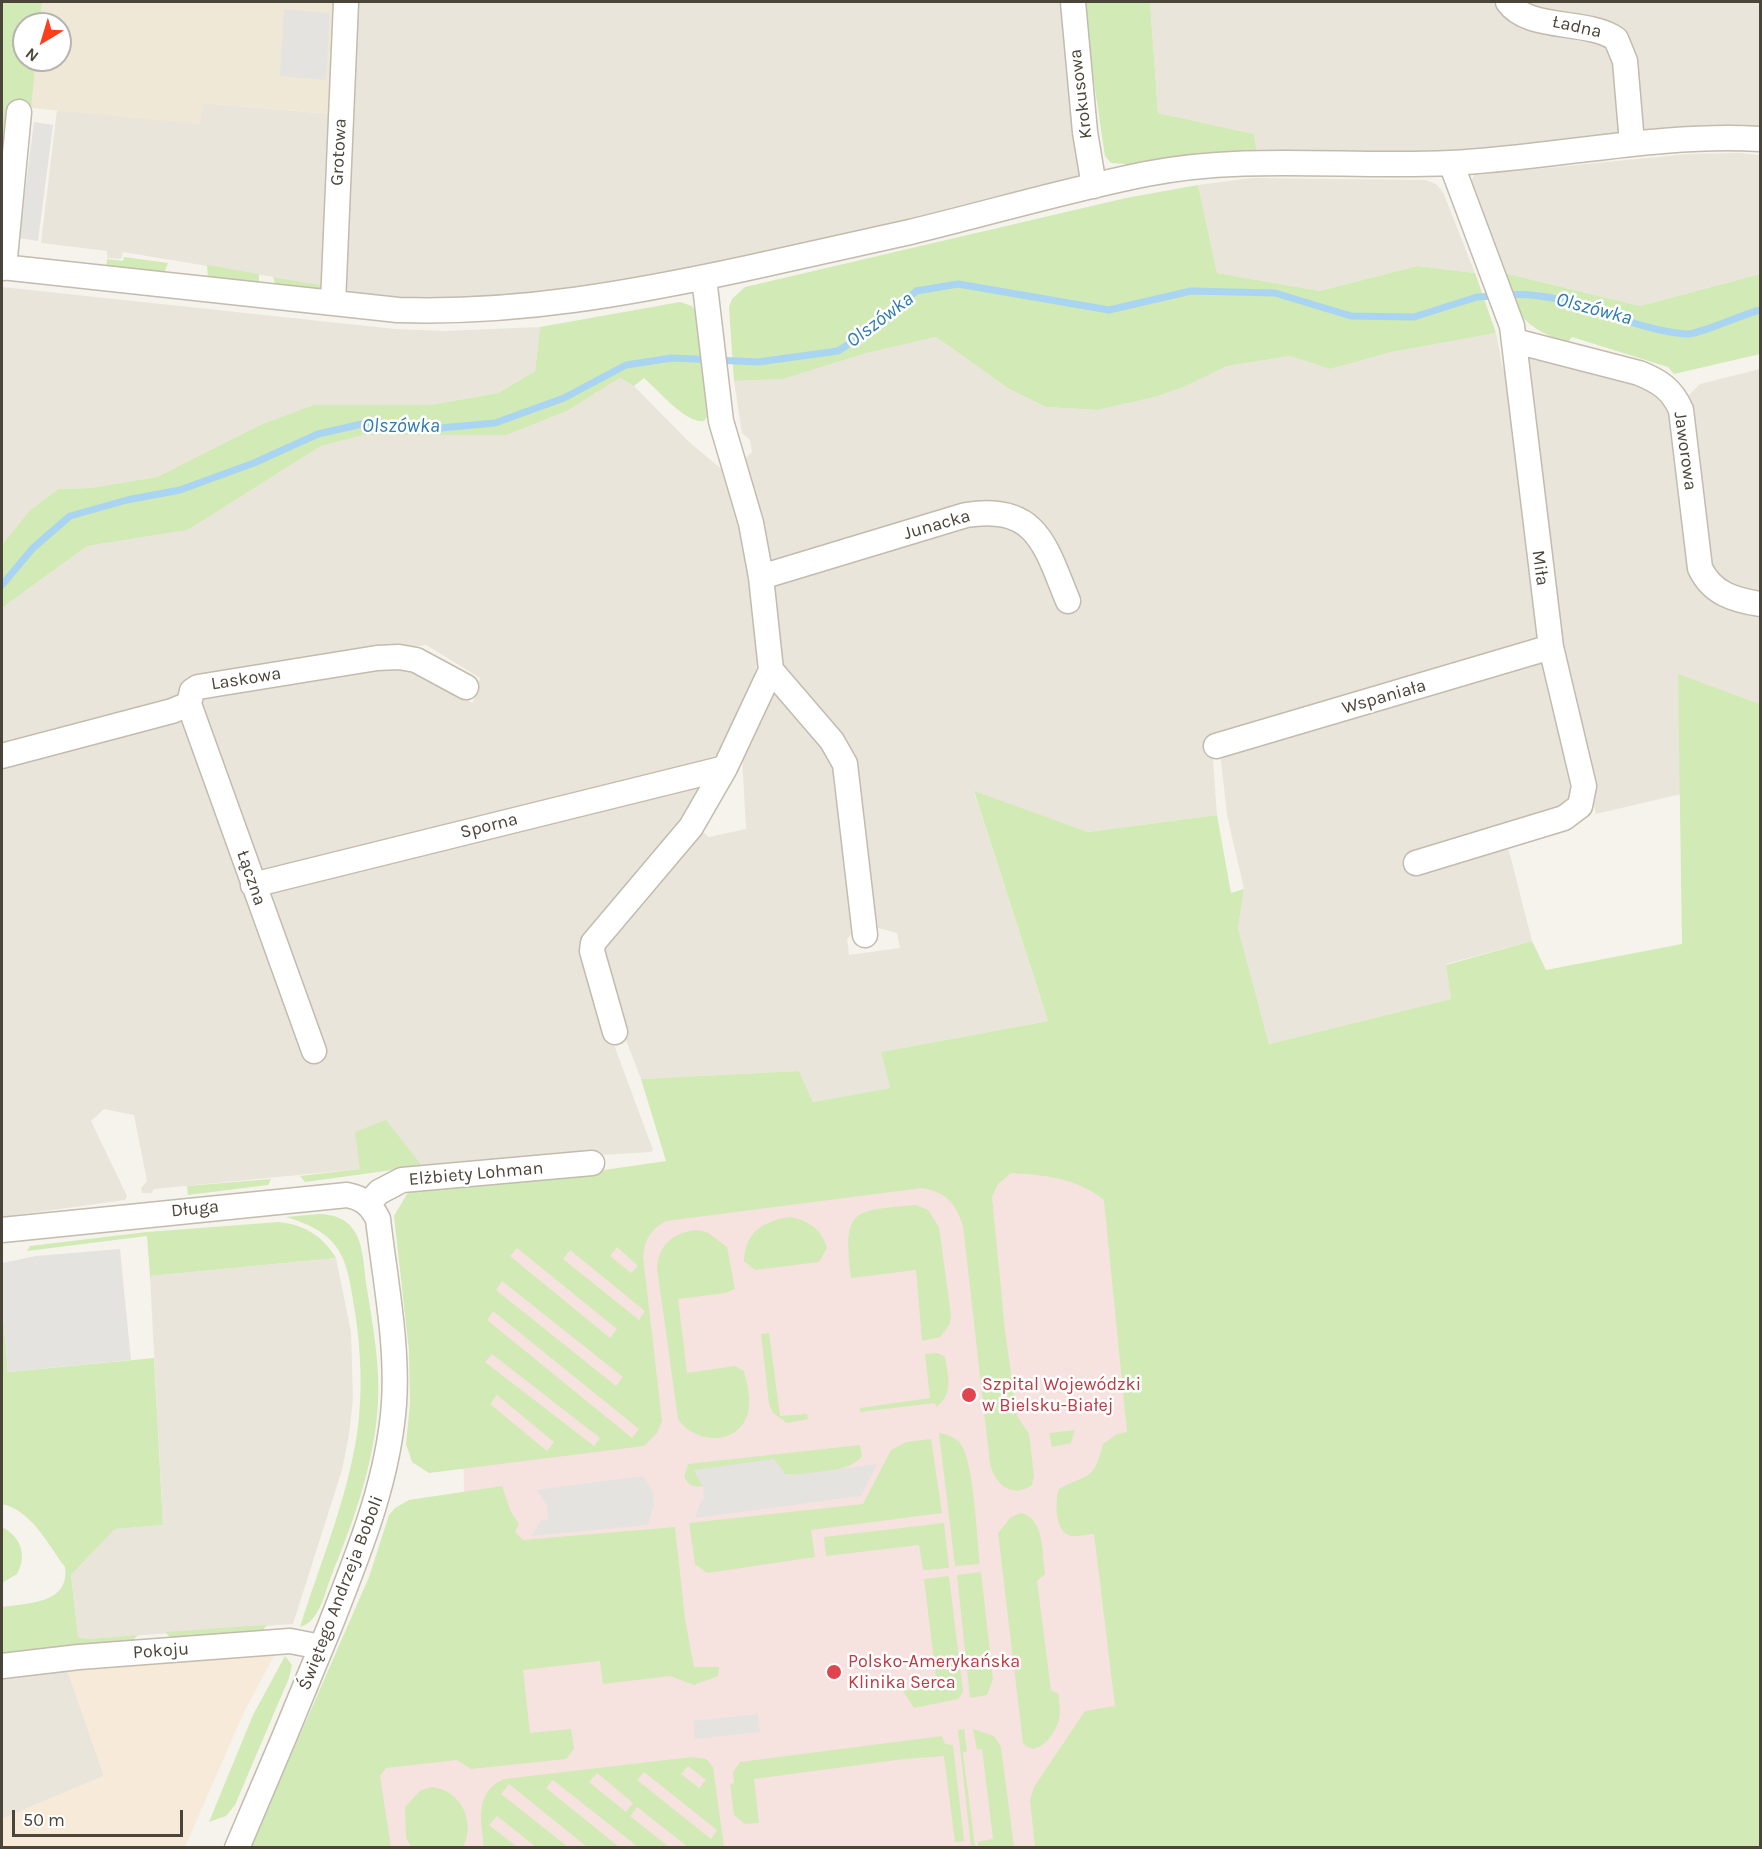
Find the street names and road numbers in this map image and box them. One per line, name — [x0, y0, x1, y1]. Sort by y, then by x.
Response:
street label: Ładna — [1550, 11, 1604, 43]
street label: Krokusowa — [1065, 48, 1097, 140]
street label: Grotowa — [326, 118, 352, 186]
street label: Jaworowa — [1669, 410, 1701, 492]
street label: Junacka — [901, 505, 973, 545]
street label: Miła — [1527, 549, 1553, 587]
street label: Laskowa — [209, 663, 283, 695]
street label: Wspaniała — [1340, 675, 1428, 719]
street label: Sporna — [458, 808, 520, 844]
street label: Łączna — [232, 848, 270, 908]
street label: Elżbiety Lohman — [408, 1157, 544, 1191]
street label: Długa — [170, 1196, 220, 1222]
street label: Świętego Andrzeja Boboli — [294, 1493, 388, 1693]
street label: Pokoju — [132, 1638, 190, 1664]

